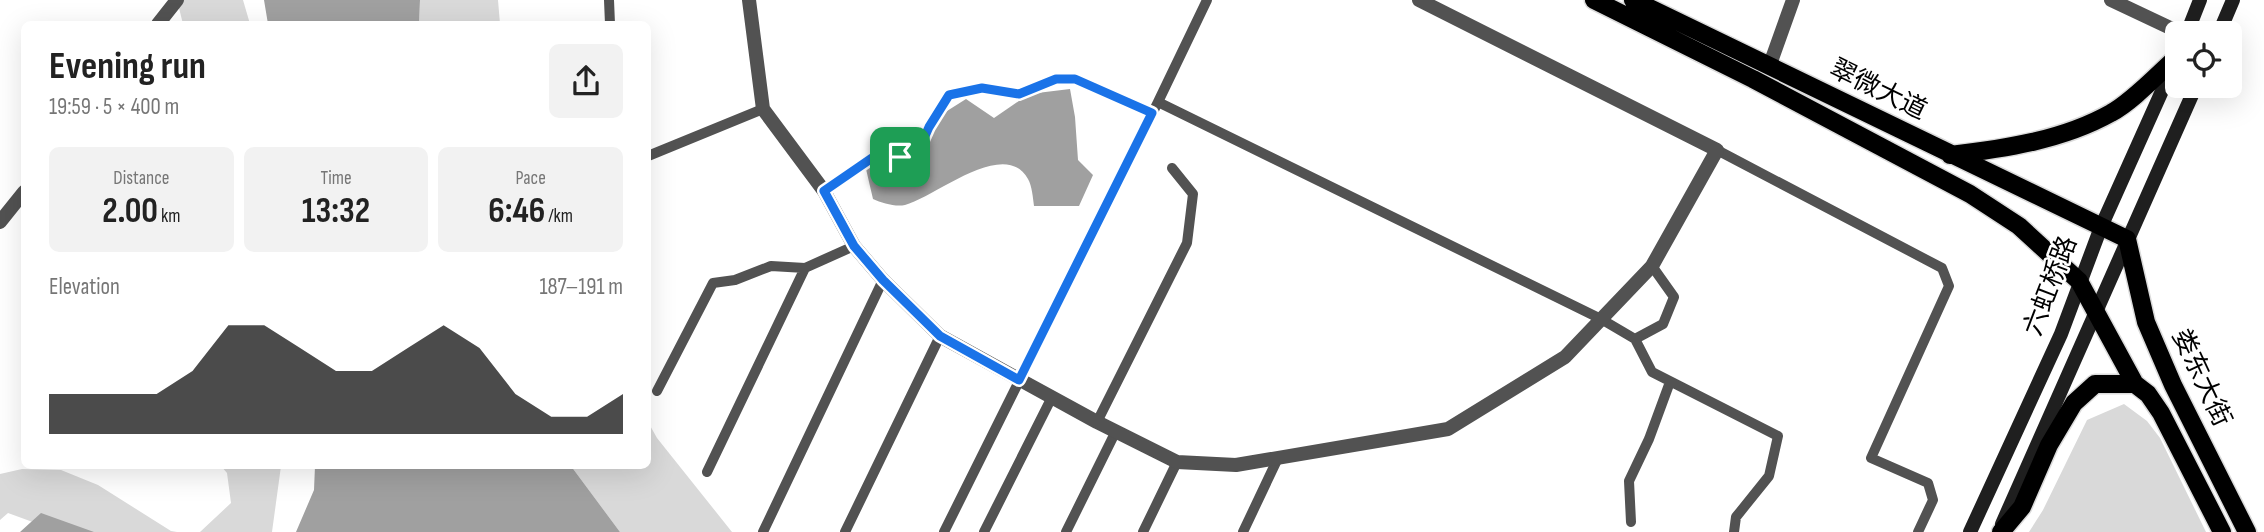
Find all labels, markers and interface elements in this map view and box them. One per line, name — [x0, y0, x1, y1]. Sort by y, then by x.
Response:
map controls — [2165, 21, 2242, 98]
button: locate — [2165, 21, 2242, 98]
text: Evening run — [49, 44, 206, 89]
button: share — [549, 44, 623, 118]
street label: 翠微大道 — [1824, 53, 1932, 127]
text: 19:59 · 5 × 400 m — [49, 93, 179, 121]
pin — [870, 127, 930, 187]
icon: arrive — [881, 138, 919, 176]
text: Distance — [113, 167, 169, 190]
text: Time — [320, 167, 352, 190]
text: Pace — [516, 167, 546, 190]
text: 2.00 — [102, 190, 158, 233]
text: 13:32 — [302, 190, 370, 233]
text: 6:46 — [488, 190, 545, 233]
text: km — [158, 205, 180, 228]
text: /km — [545, 205, 573, 228]
street label: 六虹桥路 — [2018, 232, 2084, 340]
text: Elevation — [49, 273, 120, 301]
text: 187–191 m — [539, 273, 623, 301]
street label: 娄东大街 — [2165, 324, 2237, 432]

